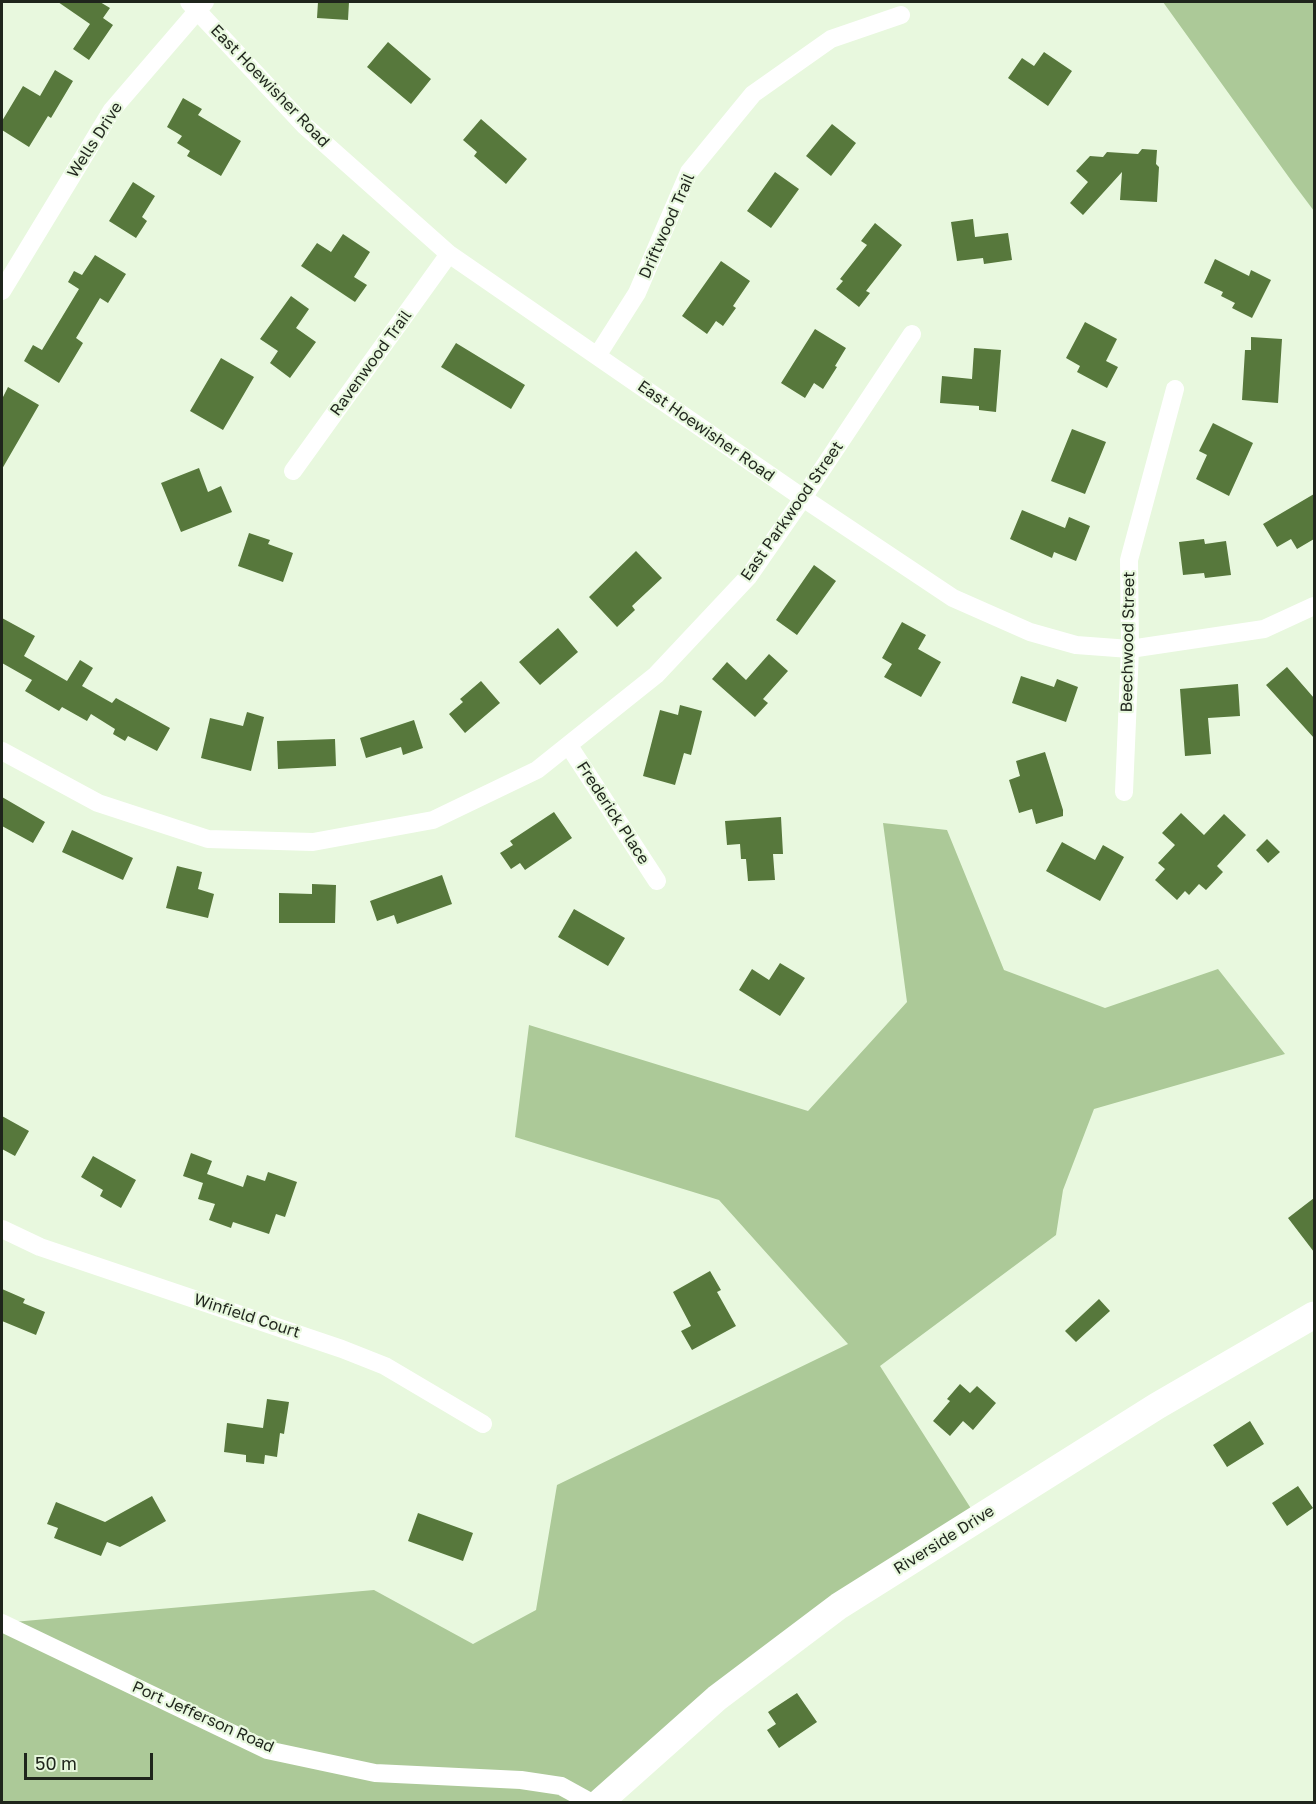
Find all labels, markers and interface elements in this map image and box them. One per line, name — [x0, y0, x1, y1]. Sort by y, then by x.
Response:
street label: East Hoewisher Road — [207, 21, 333, 151]
street label: Wells Drive — [63, 99, 127, 181]
street label: Driftwood Trail — [635, 170, 699, 282]
street label: Ravenwood Trail — [326, 306, 416, 420]
street label: East Hoewisher Road — [634, 376, 778, 486]
street label: East Parkwood Street — [737, 438, 847, 584]
street label: Beechwood Street — [1117, 571, 1139, 713]
street label: Frederick Place — [573, 758, 653, 868]
street label: Winfield Court — [191, 1290, 303, 1342]
street label: Riverside Drive — [890, 1501, 998, 1579]
street label: Port Jefferson Road — [129, 1677, 277, 1757]
scale bar — [27, 1741, 156, 1779]
text: 50 m — [35, 1752, 77, 1774]

